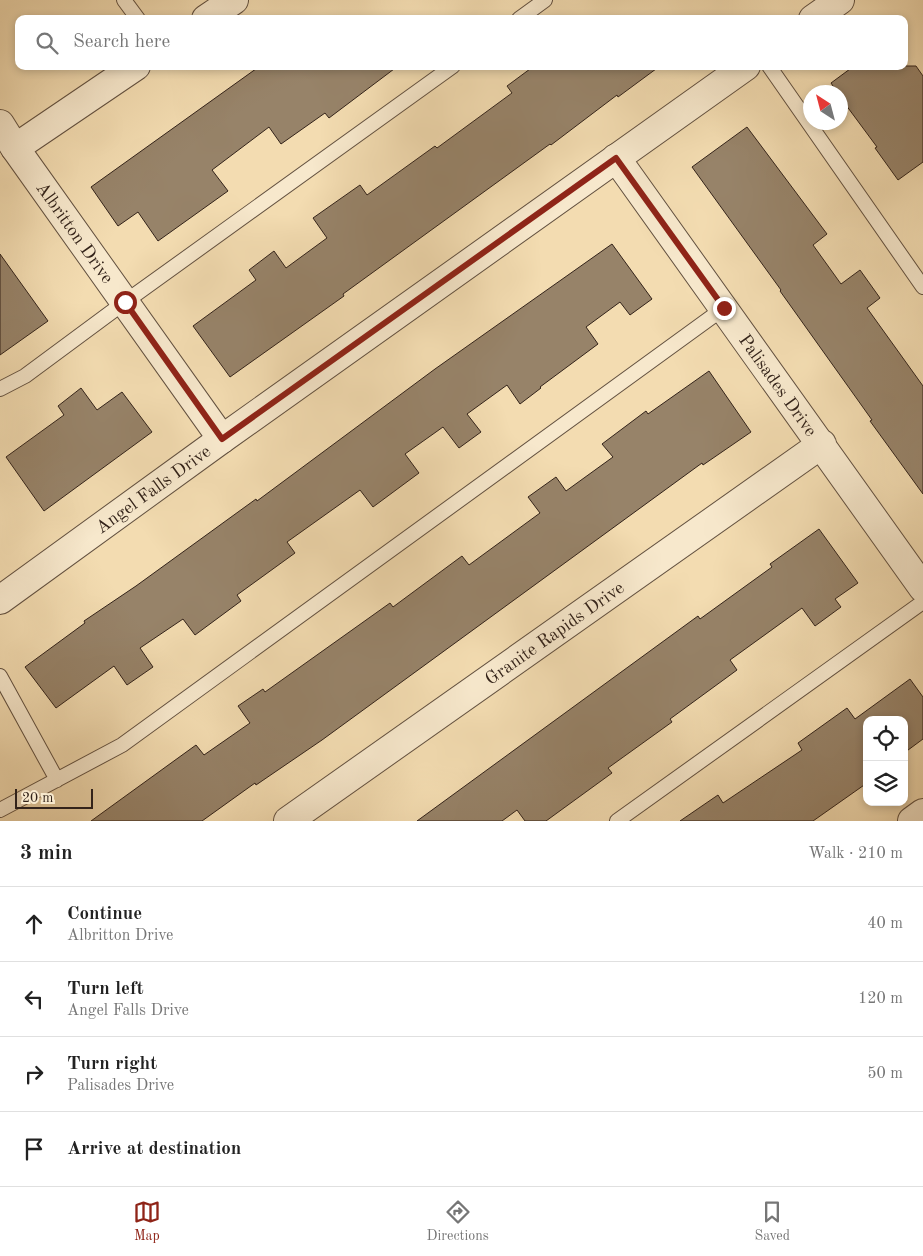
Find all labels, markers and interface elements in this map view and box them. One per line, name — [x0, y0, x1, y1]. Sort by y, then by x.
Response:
search box — [15, 15, 908, 70]
icon: search — [33, 29, 61, 57]
text: Search here — [73, 33, 170, 52]
north arrow — [803, 85, 848, 130]
street label: Albritton Drive — [32, 179, 116, 287]
route start — [114, 291, 137, 314]
route end — [713, 297, 736, 320]
street label: Palisades Drive — [735, 331, 820, 440]
street label: Angel Falls Drive — [93, 442, 214, 537]
street label: Granite Rapids Drive — [482, 579, 628, 689]
map controls — [863, 716, 908, 806]
button: locate — [863, 716, 908, 761]
button: layers — [863, 761, 908, 806]
scale bar — [15, 786, 92, 809]
text: 20 m — [22, 791, 53, 805]
text: 3 min — [20, 843, 73, 864]
text: Walk · 210 m — [808, 846, 903, 862]
text: Continue — [67, 905, 142, 924]
icon: ahead — [20, 910, 48, 938]
text: 40 m — [867, 916, 903, 932]
text: Albritton Drive — [67, 928, 173, 944]
text: Turn left — [67, 980, 144, 999]
icon: left — [20, 985, 48, 1013]
text: 120 m — [858, 991, 903, 1007]
text: Angel Falls Drive — [67, 1003, 189, 1019]
text: Turn right — [67, 1055, 157, 1074]
icon: right — [20, 1060, 48, 1088]
text: 50 m — [867, 1066, 903, 1082]
text: Palisades Drive — [67, 1078, 174, 1094]
icon: arrive — [20, 1135, 48, 1163]
text: Arrive at destination — [67, 1140, 241, 1159]
tab: Map — [133, 1198, 161, 1245]
tab: Directions — [427, 1198, 489, 1245]
tab: Saved — [754, 1198, 790, 1245]

